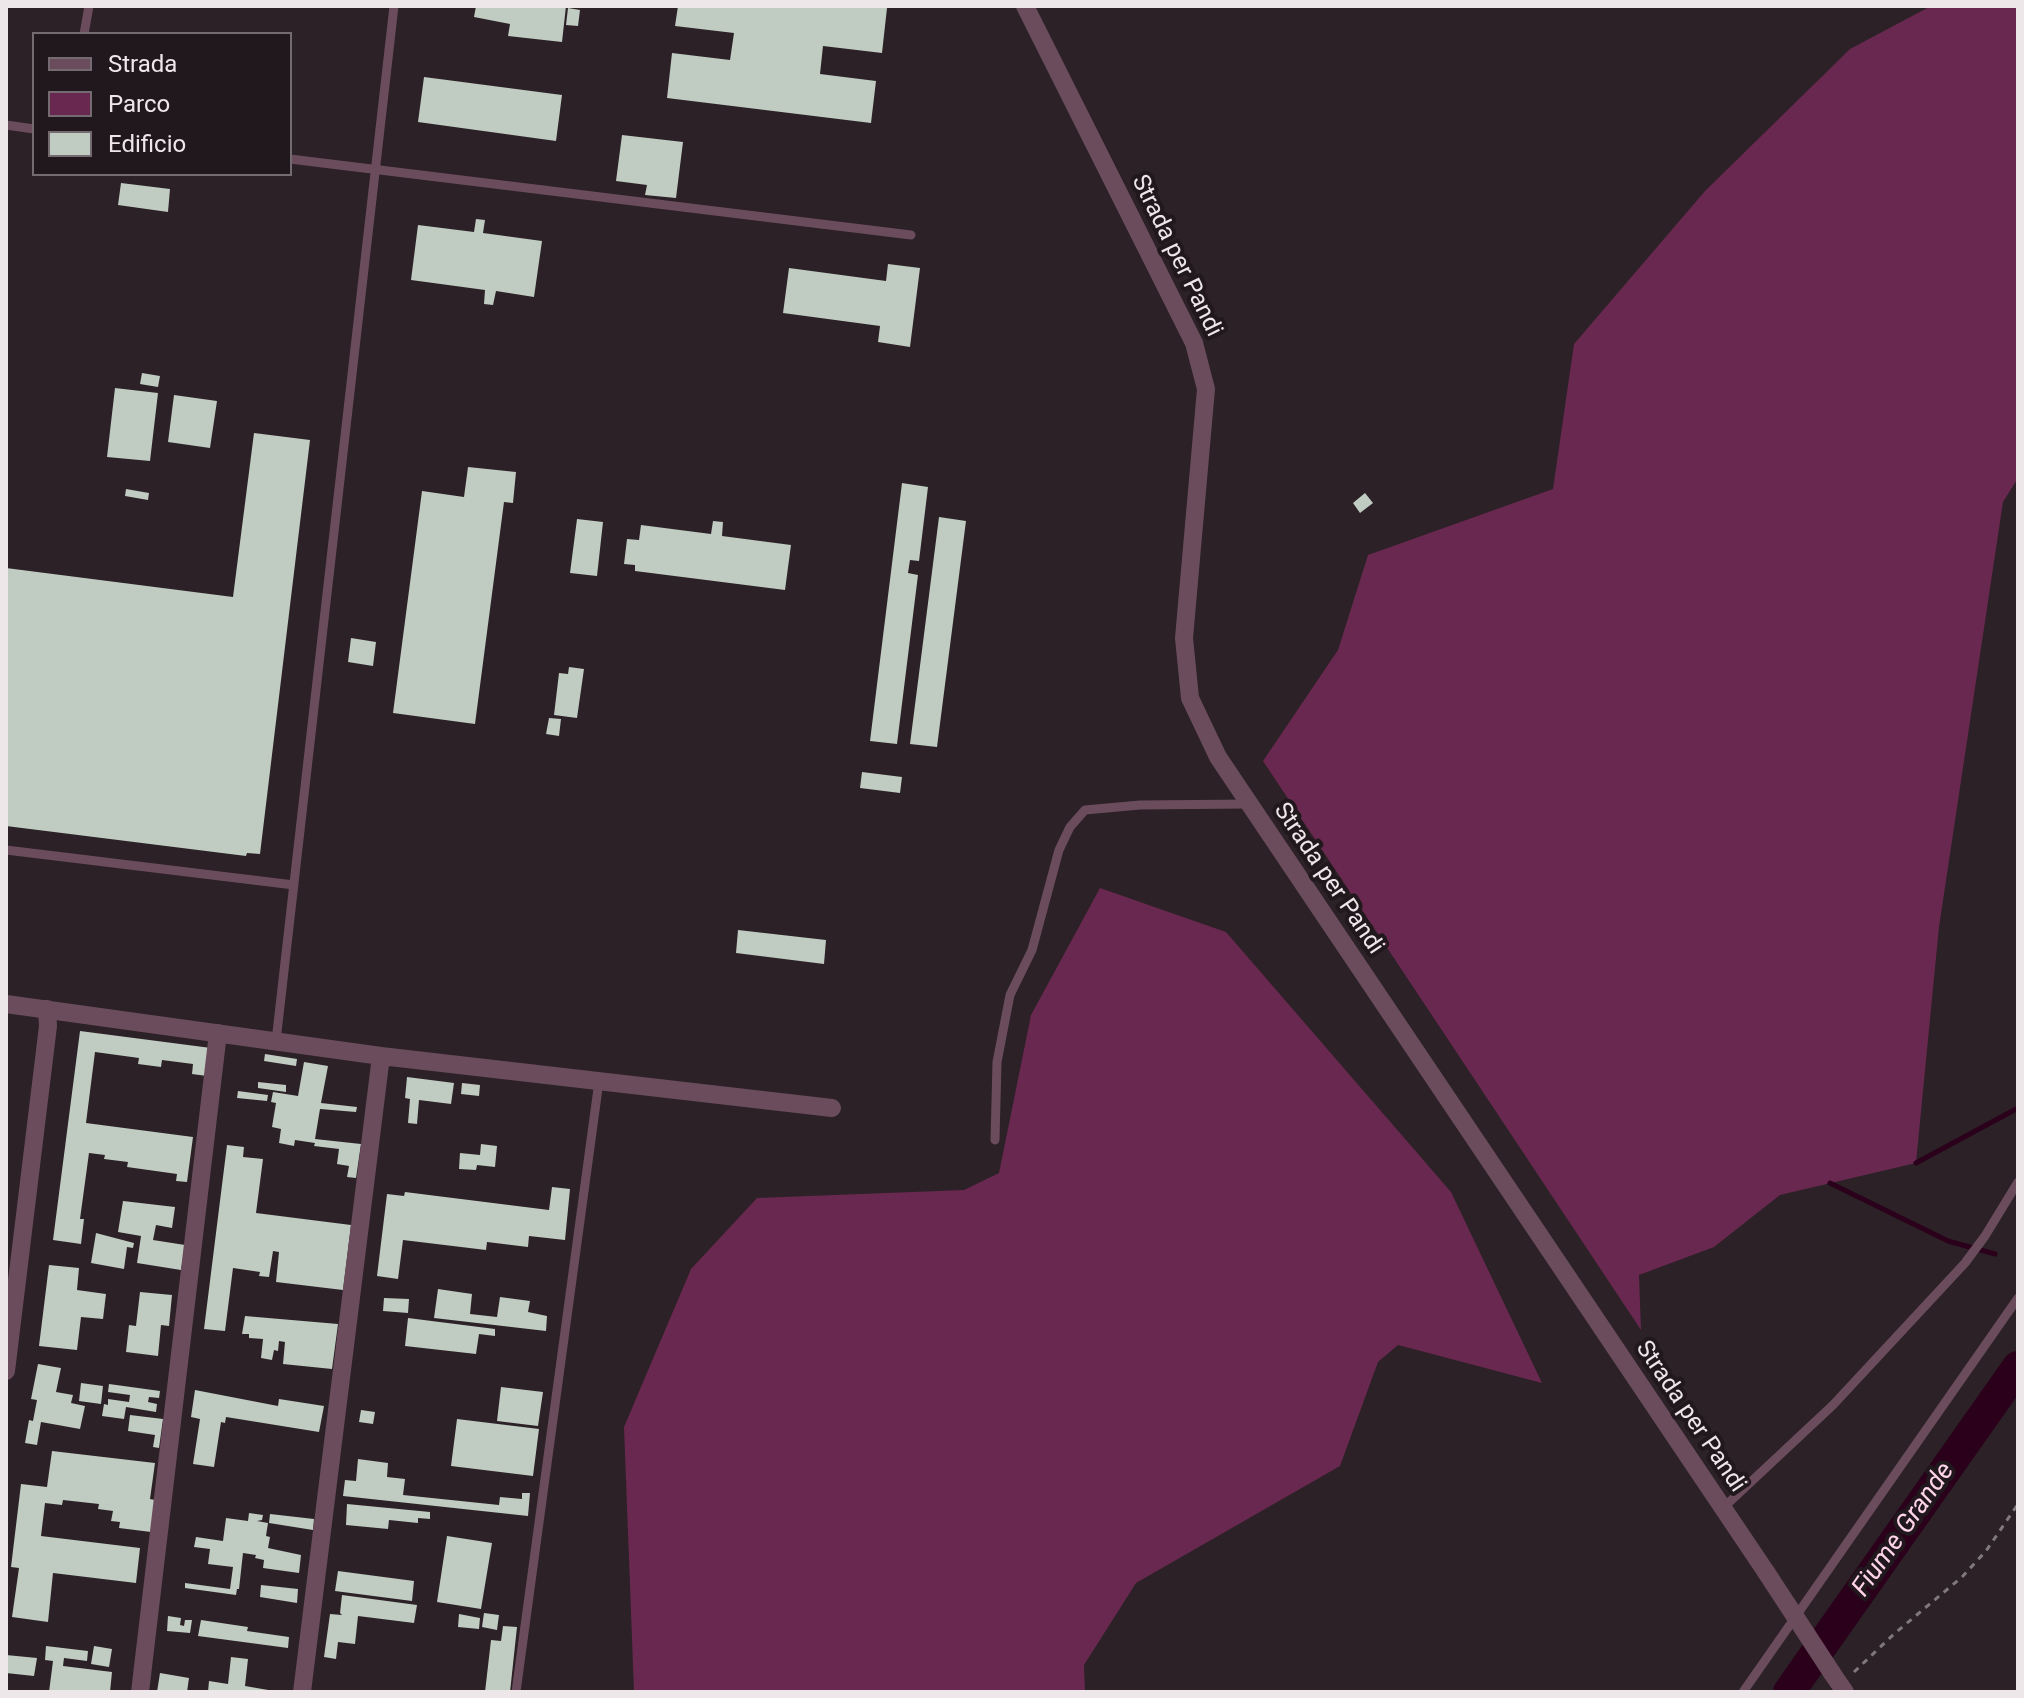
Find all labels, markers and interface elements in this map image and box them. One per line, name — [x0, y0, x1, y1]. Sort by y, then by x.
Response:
legend — [32, 32, 292, 176]
text: Strada — [108, 50, 177, 78]
text: Parco — [108, 90, 170, 118]
text: Edificio — [108, 130, 186, 158]
street label: Strada per Pandi — [1124, 170, 1228, 342]
street label: Strada per Pandi — [1267, 798, 1389, 960]
street label: Strada per Pandi — [1629, 1336, 1751, 1498]
water label: Fiume Grande — [1846, 1457, 1962, 1603]

